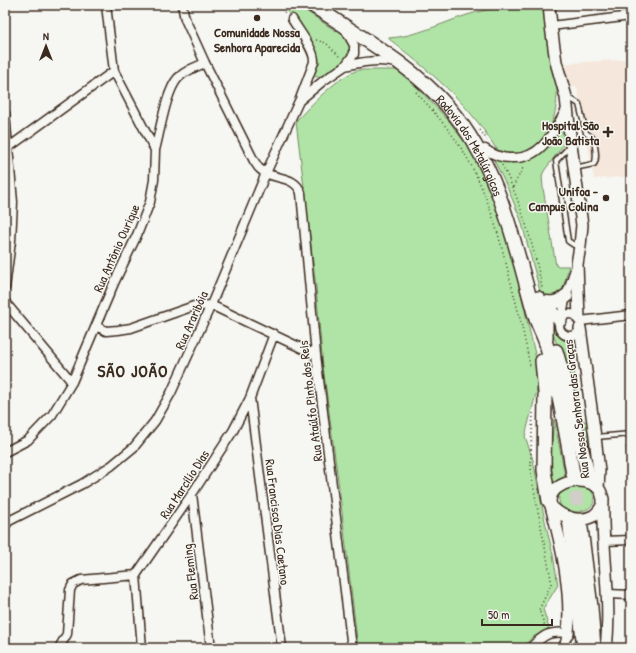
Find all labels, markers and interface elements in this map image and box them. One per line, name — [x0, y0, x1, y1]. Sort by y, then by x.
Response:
marker: Comunidade Nossa Senhora Aparecida — [252, 13, 262, 23]
place label: Comunidade Nossa Senhora Aparecida — [214, 23, 301, 57]
north arrow — [26, 26, 66, 66]
text: N — [43, 29, 49, 43]
street label: Rodovia dos Metalúrgicos — [432, 91, 507, 199]
place label: Hospital São João Batista — [542, 116, 600, 149]
marker: Hospital São João Batista — [602, 126, 614, 138]
place label: Unifoa - Campus Colina — [528, 182, 599, 216]
marker: Unifoa - Campus Colina — [601, 193, 611, 203]
street label: Rua Antônio Ourique — [88, 201, 144, 295]
street label: Rua Araribóia — [170, 288, 212, 352]
street label: Rua Nossa Senhora das Graças — [559, 338, 593, 480]
street label: Rua Ataúlfo Pinto dos Reis — [294, 340, 326, 462]
district label: SÃO JOÃO — [98, 359, 168, 382]
street label: Rua Marcílio Dias — [155, 446, 213, 522]
street label: Rua Francisco Dias Caetano — [261, 458, 295, 586]
street label: Rua Fleming — [178, 543, 202, 601]
scale bar — [482, 601, 552, 627]
text: 50 m — [488, 606, 509, 623]

